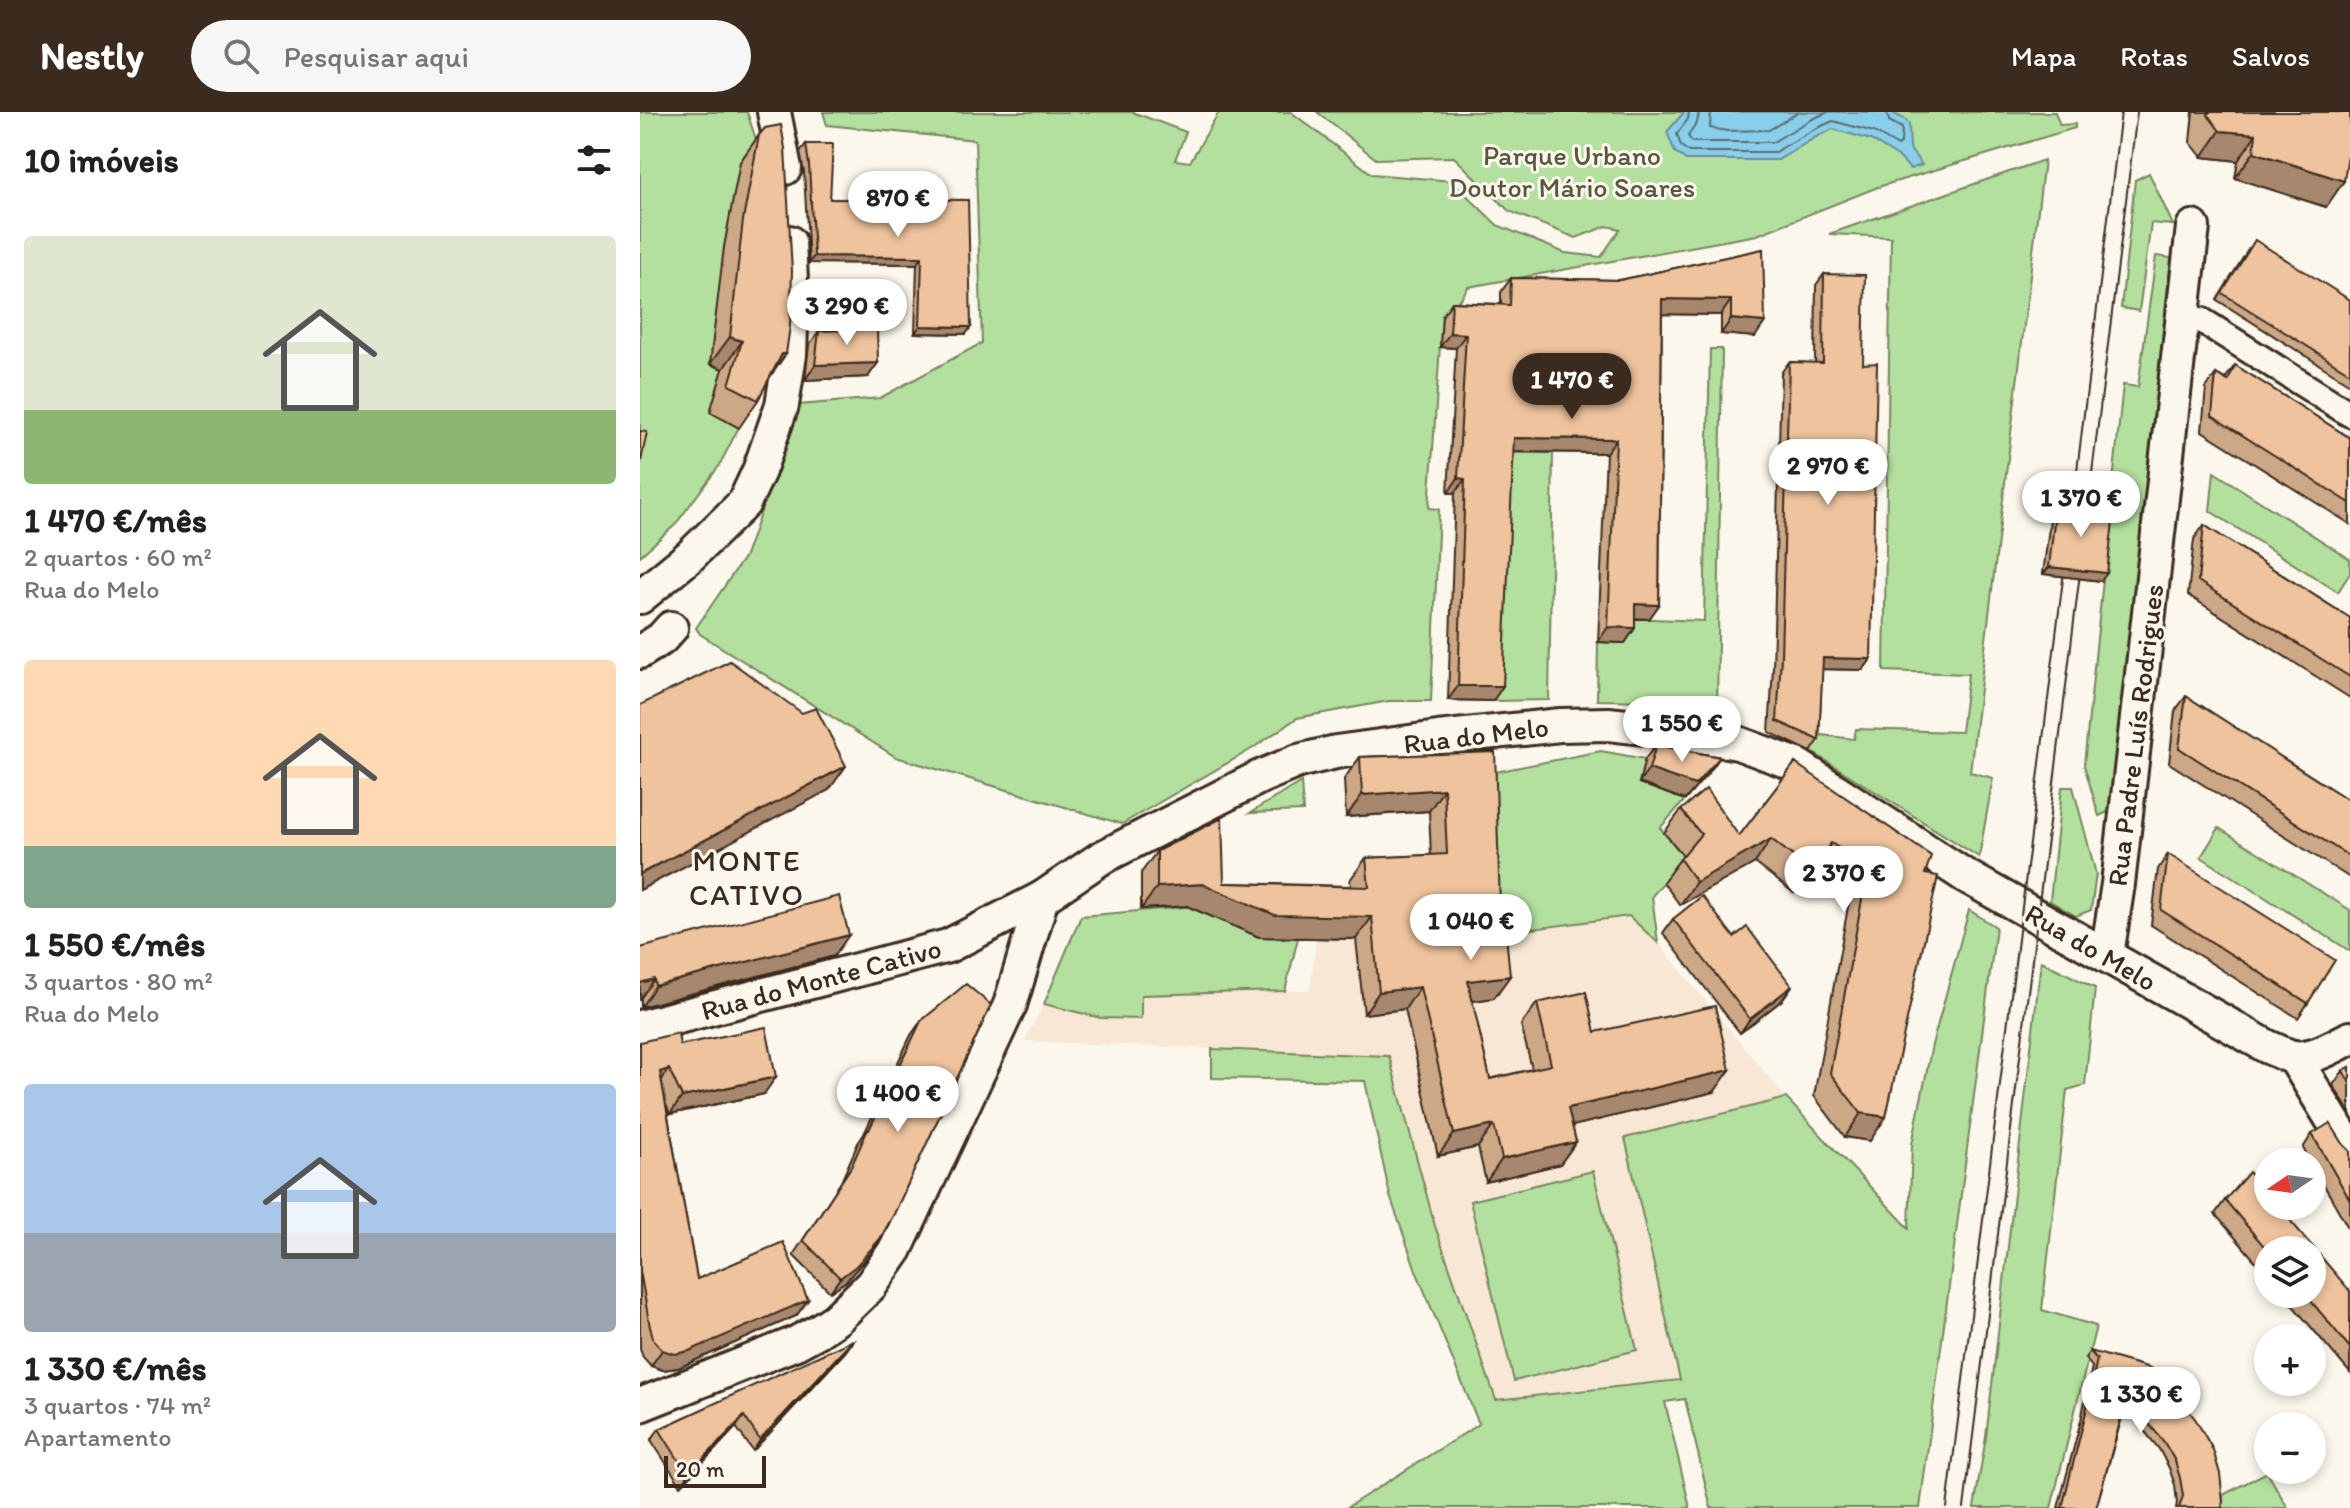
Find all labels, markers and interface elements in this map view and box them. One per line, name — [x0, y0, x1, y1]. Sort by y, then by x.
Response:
search box — [191, 20, 751, 92]
text: Nestly — [40, 33, 143, 79]
icon: search — [219, 34, 263, 78]
text: Pesquisar aqui — [283, 38, 469, 75]
text: Mapa — [2011, 39, 2076, 73]
text: Rotas — [2120, 39, 2188, 73]
text: Salvos — [2232, 39, 2310, 73]
icon: filters — [572, 138, 616, 182]
park label: Parque Urbano Doutor Mário Soares — [1449, 138, 1695, 204]
text: 10 imóveis — [24, 140, 179, 181]
pin: 870 € — [842, 171, 954, 239]
text: 870 € — [866, 181, 930, 213]
pin: 3 290 € — [773, 279, 921, 347]
icon: home — [248, 288, 392, 432]
text: 3 290 € — [805, 289, 889, 321]
pin: 1 470 € — [1498, 353, 1646, 421]
text: 1 470 € — [1530, 363, 1614, 395]
pin: 2 970 € — [1754, 439, 1902, 507]
text: 2 970 € — [1787, 449, 1869, 481]
pin: 1 370 € — [2007, 471, 2155, 539]
text: 1 370 € — [2040, 481, 2122, 513]
text: 1 470 €/mês — [24, 500, 207, 541]
text: 2 quartos · 60 m² — [24, 541, 212, 573]
text: Rua do Melo — [24, 573, 160, 605]
street label: Rua Padre Luís Rodrigues — [2100, 582, 2170, 888]
pin: 1 550 € — [1608, 696, 1756, 764]
text: 1 550 € — [1641, 706, 1723, 738]
street label: Rua do Melo — [1401, 709, 1551, 761]
icon: home — [248, 712, 392, 856]
district label: MONTE CATIVO — [689, 842, 805, 913]
pin: 2 370 € — [1770, 846, 1918, 914]
text: 2 370 € — [1802, 856, 1886, 888]
pin: 1 040 € — [1397, 894, 1545, 962]
street label: Rua do Melo — [2019, 896, 2163, 998]
text: 1 040 € — [1428, 904, 1514, 936]
text: 1 550 €/mês — [24, 924, 205, 965]
street label: Rua do Monte Cativo — [697, 931, 945, 1027]
text: 3 quartos · 80 m² — [24, 965, 213, 997]
text: Rua do Melo — [24, 997, 160, 1029]
pin: 1 400 € — [824, 1066, 972, 1134]
text: 1 400 € — [855, 1076, 941, 1108]
icon: home — [248, 1136, 392, 1280]
north arrow — [2254, 1148, 2326, 1220]
map controls — [2254, 1148, 2326, 1484]
button: layers — [2254, 1236, 2326, 1308]
button: + — [2254, 1324, 2326, 1396]
text: 1 330 €/mês — [24, 1348, 207, 1389]
pin: 1 330 € — [2067, 1367, 2215, 1435]
text: 1 330 € — [2100, 1377, 2182, 1409]
text: 3 quartos · 74 m² — [24, 1389, 211, 1421]
button: − — [2254, 1412, 2326, 1484]
text: Apartamento — [24, 1421, 172, 1453]
scale bar — [664, 1452, 766, 1488]
text: 20 m — [676, 1456, 725, 1483]

